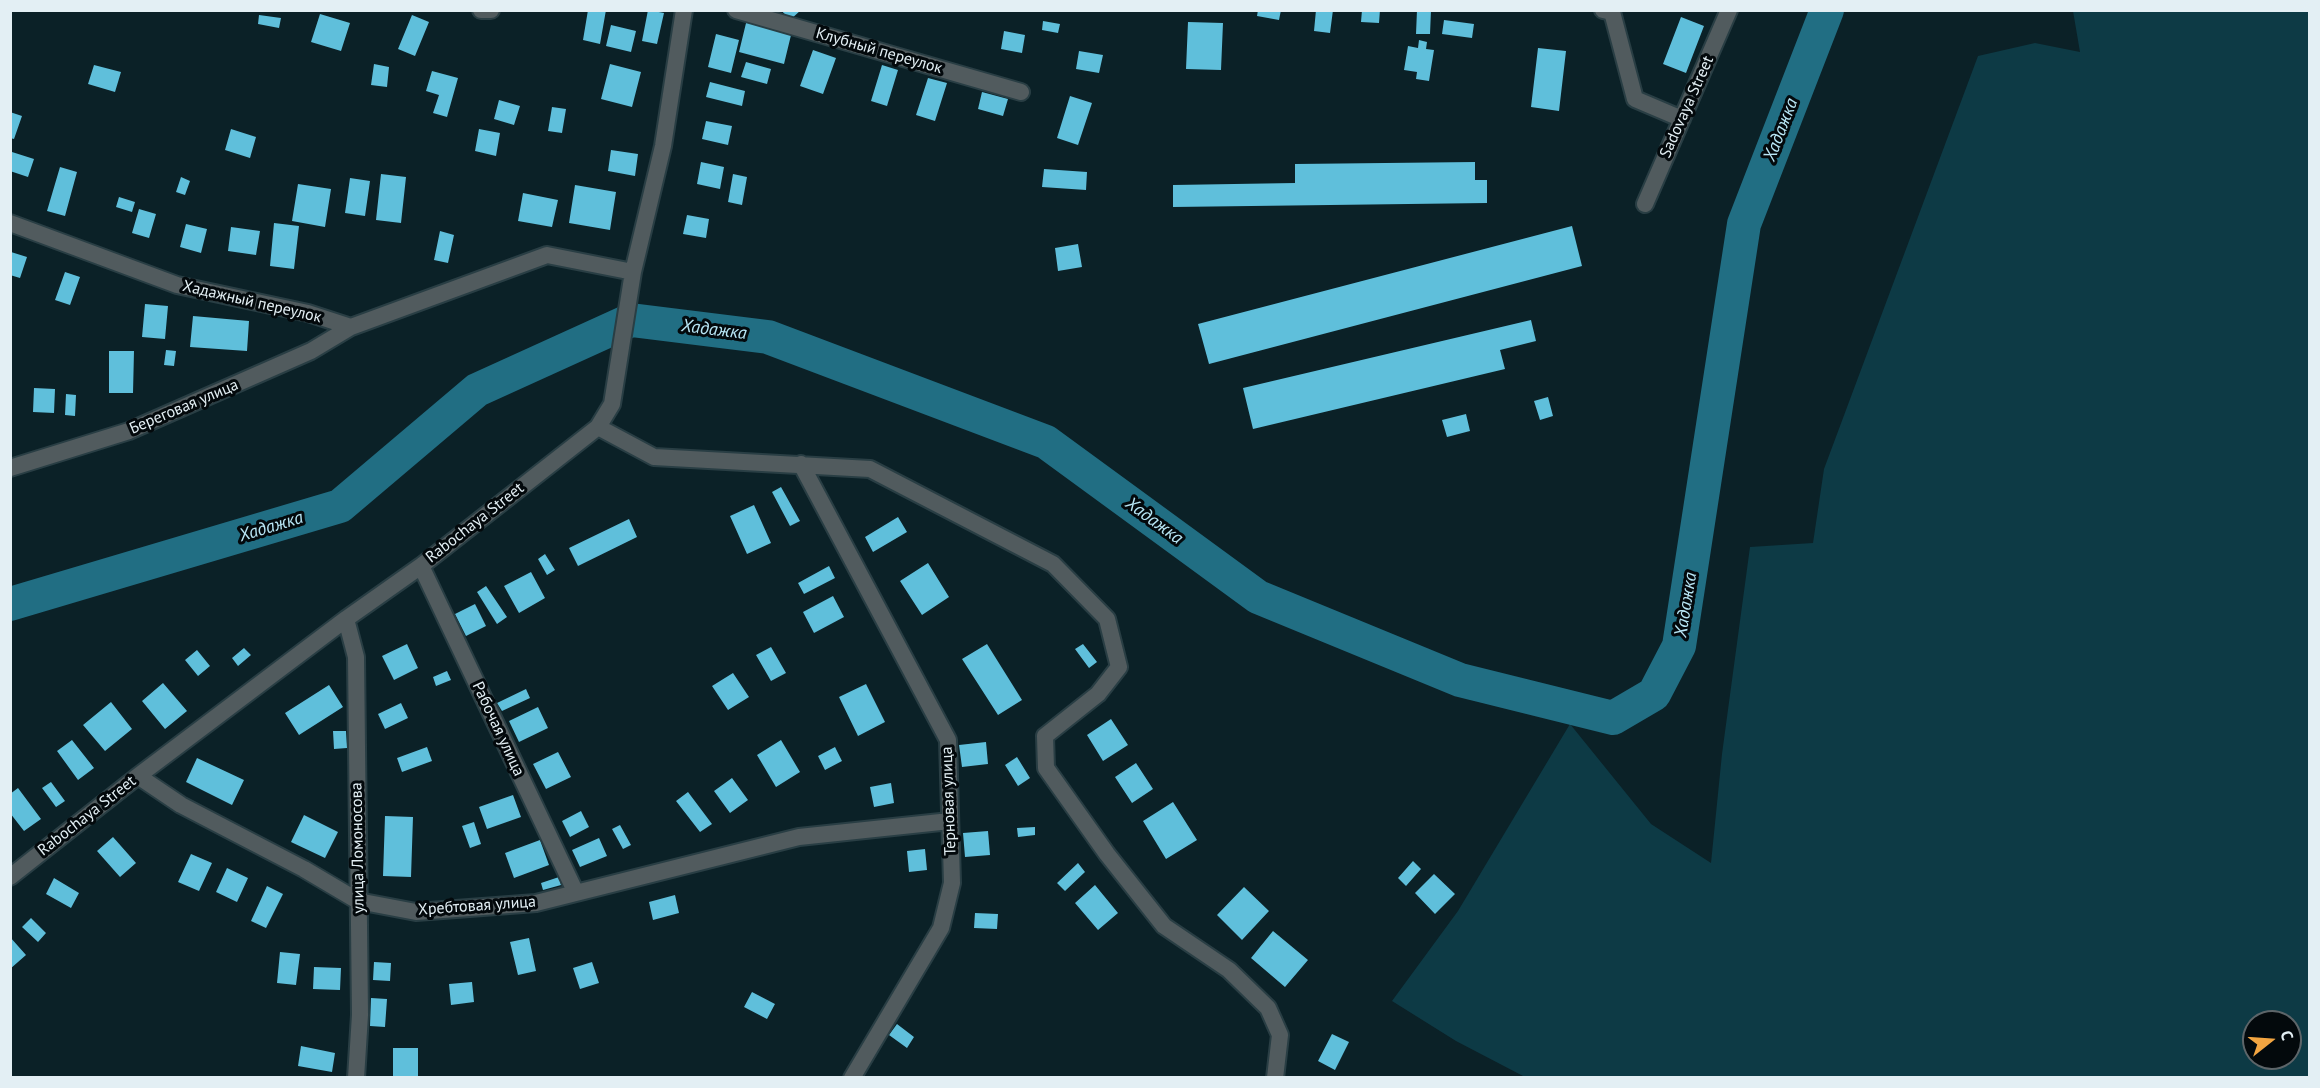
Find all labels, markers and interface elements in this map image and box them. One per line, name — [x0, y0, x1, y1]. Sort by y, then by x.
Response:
street label: Клубный переулок — [814, 24, 944, 78]
street label: Sadovaya Street — [1656, 53, 1718, 161]
water label: Хадажка — [1759, 95, 1803, 165]
street label: Хадажный переулок — [181, 277, 323, 327]
water label: Хадажка — [680, 315, 748, 345]
street label: Береговая улица — [127, 375, 241, 439]
street label: Rabochaya Street — [422, 479, 528, 567]
water label: Хадажка — [1121, 493, 1187, 549]
water label: Хадажка — [236, 507, 306, 547]
water label: Хадажка — [1670, 571, 1702, 639]
street label: Рабочая улица — [468, 679, 528, 779]
street label: Терновая улица — [937, 746, 961, 856]
street label: Rabochaya Street — [34, 772, 140, 860]
street label: улица Ломоносова — [347, 782, 369, 914]
street label: Хребтовая улица — [417, 892, 537, 920]
north arrow — [2242, 1010, 2302, 1070]
text: С — [2276, 1028, 2298, 1043]

